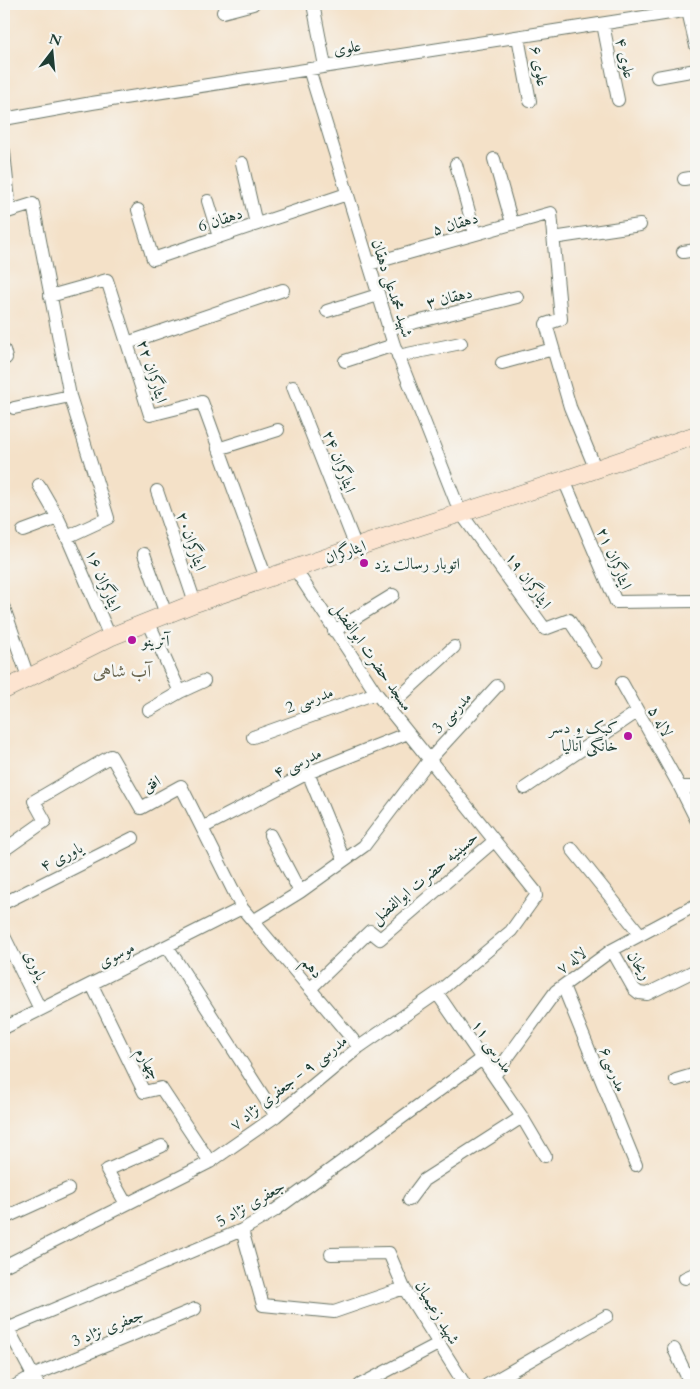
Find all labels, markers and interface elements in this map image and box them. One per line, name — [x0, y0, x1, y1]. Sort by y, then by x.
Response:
north arrow — [28, 28, 78, 78]
text: N — [47, 29, 64, 51]
street label: علوی — [332, 35, 363, 61]
street label: علوی ۴ — [610, 36, 640, 81]
street label: علوی ۶ — [525, 44, 553, 88]
street label: دهقان 6 — [195, 202, 245, 237]
street label: دهقان ۵ — [430, 207, 481, 241]
street label: شهید محمدعلی دهقان — [366, 236, 418, 340]
street label: دهقان ۳ — [424, 282, 475, 314]
street label: ایثارگران ۲۲ — [131, 337, 173, 406]
street label: ایثارگران ۲۴ — [317, 427, 361, 496]
street label: ۲۰ایثارگران — [171, 509, 211, 574]
street label: ایثارگران ۲۱ — [591, 524, 637, 593]
street label: ایثارگران — [322, 535, 369, 569]
street label: ایثارگران ۱۶ — [80, 546, 126, 615]
street label: ایثارگران ۱‍۹ — [500, 548, 556, 614]
place label: اتوبار رسالت یزد — [374, 553, 460, 575]
marker: اتوبار رسالت یزد — [358, 557, 370, 569]
street label: مسجد حضرت ابوالفضل — [326, 598, 418, 716]
place label: آترینو — [140, 630, 171, 652]
marker: آترینو — [126, 634, 138, 646]
district label: آب شاهی — [93, 659, 153, 684]
street label: مدرسی 2 — [282, 681, 337, 719]
street label: مدرسی 3 — [427, 687, 477, 738]
street label: لاله ۵ — [642, 702, 678, 741]
place label: کیک و دسر خانگی آنالیا — [547, 717, 618, 757]
marker: کیک و دسر خانگی آنالیا — [622, 730, 634, 742]
street label: مدرسی ۴ — [270, 742, 325, 784]
street label: افق — [138, 770, 165, 798]
street label: حسینیه حضرت ابوالفضل — [366, 826, 483, 929]
street label: یاوری ۴ — [36, 836, 88, 877]
street label: موسوی — [94, 936, 139, 973]
street label: لاله ۷ — [552, 942, 591, 979]
street label: یاوری — [18, 946, 52, 985]
street label: ریحان — [622, 947, 657, 984]
street label: دهم — [293, 952, 328, 986]
street label: مدرسی ۱۱ — [466, 1015, 518, 1078]
street label: مدرسی ۹ - جعفری نژاد ۷ — [225, 1030, 352, 1136]
street label: چهارم — [128, 1043, 166, 1085]
street label: مدرسی۶ — [594, 1044, 632, 1095]
street label: جعفری نژاد 5 — [212, 1175, 289, 1232]
street label: شهید زعیمیان — [410, 1277, 465, 1348]
street label: جعفری نژاد 3 — [68, 1303, 147, 1352]

